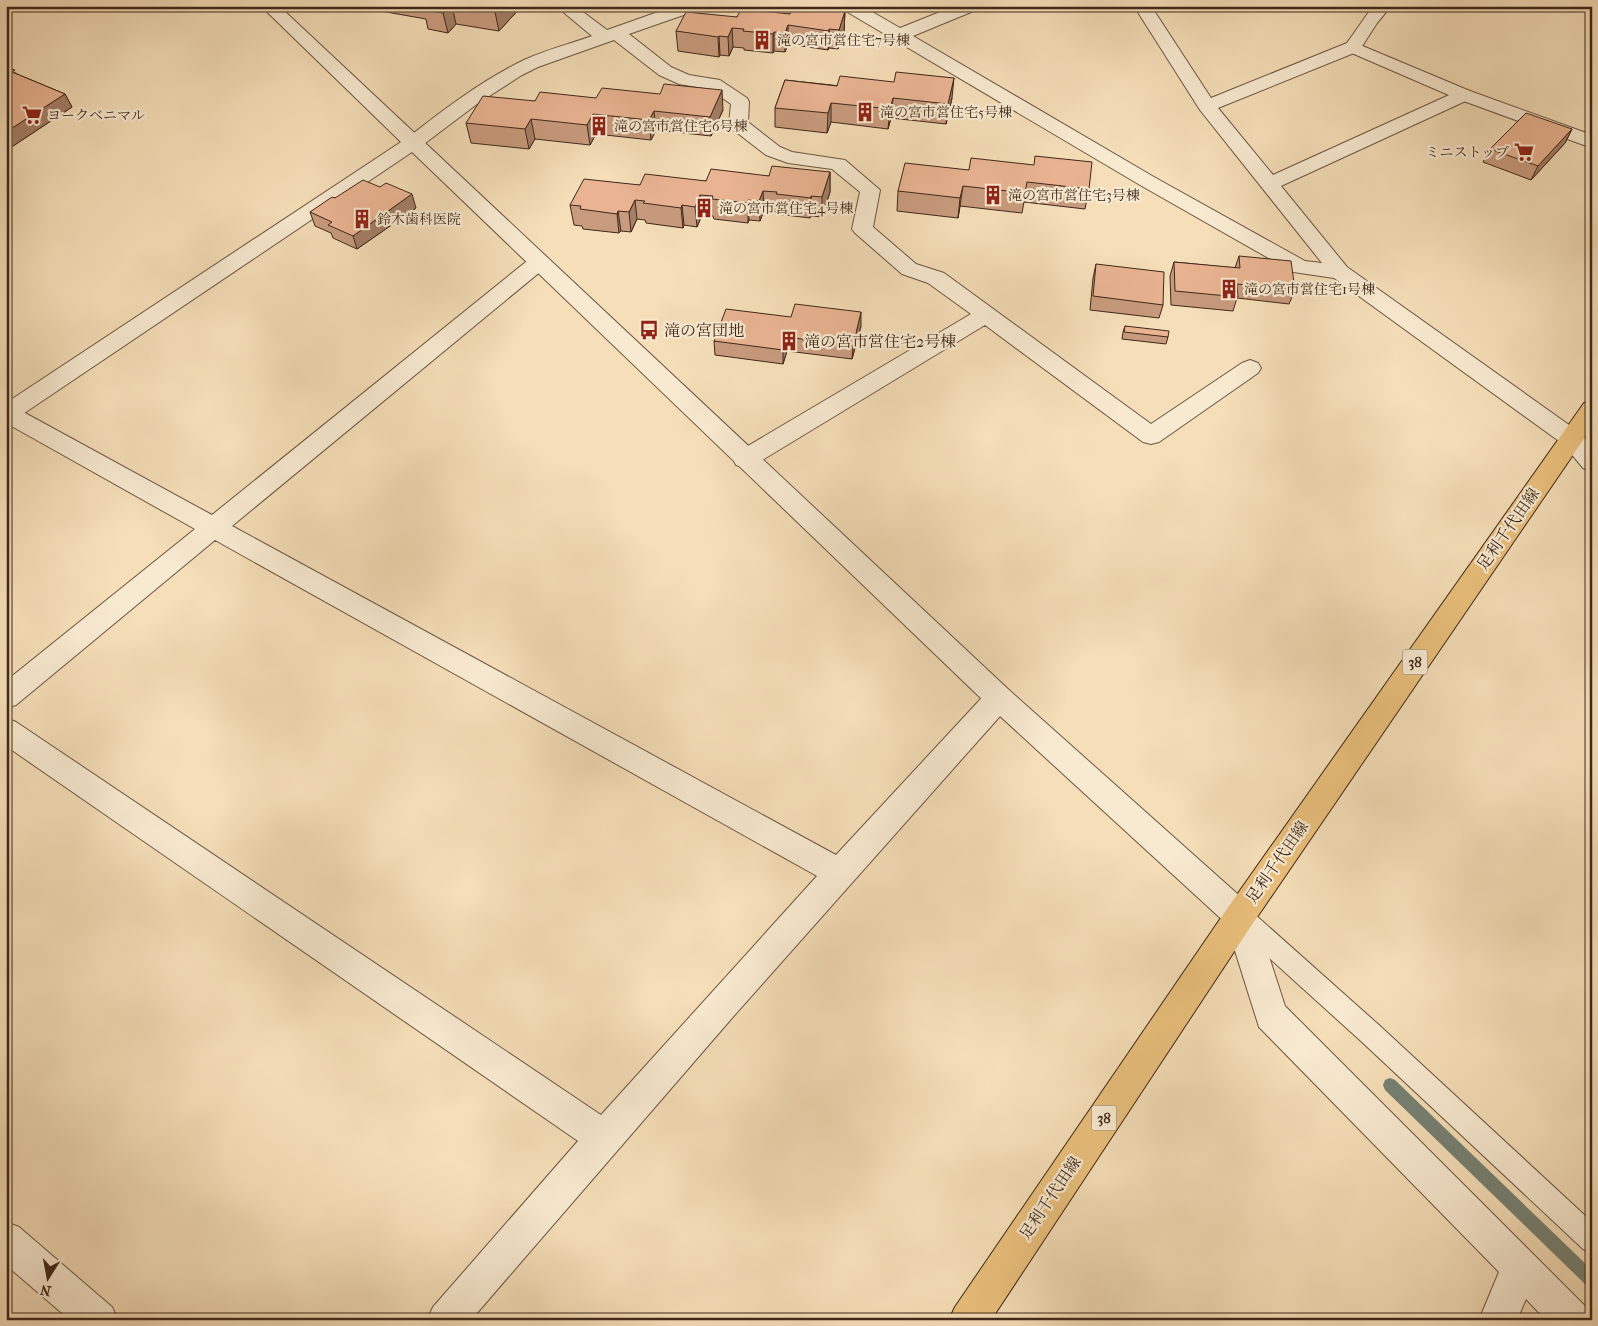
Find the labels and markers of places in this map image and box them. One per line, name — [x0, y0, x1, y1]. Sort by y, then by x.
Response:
building icon: 滝の宮市営住宅7号棟 — [751, 29, 773, 51]
place label: 滝の宮市営住宅7号棟 — [777, 32, 910, 49]
building icon: 滝の宮市営住宅5号棟 — [854, 101, 876, 123]
supermarket icon: ヨークベニマル — [21, 104, 43, 126]
place label: 滝の宮市営住宅5号棟 — [880, 104, 1012, 121]
place label: ヨークベニマル — [47, 107, 145, 124]
building icon: 滝の宮市営住宅6号棟 — [588, 115, 610, 137]
place label: 滝の宮市営住宅6号棟 — [614, 118, 748, 135]
supermarket icon: ミニストップ — [1513, 141, 1535, 163]
place label: ミニストップ — [1425, 144, 1509, 161]
building icon: 滝の宮市営住宅3号棟 — [982, 184, 1004, 206]
place label: 滝の宮市営住宅3号棟 — [1008, 187, 1140, 204]
building icon: 滝の宮市営住宅4号棟 — [693, 197, 715, 219]
place label: 滝の宮市営住宅4号棟 — [719, 200, 853, 217]
building icon: 鈴木歯科医院 — [351, 208, 373, 230]
place label: 鈴木歯科医院 — [377, 211, 461, 228]
building icon: 滝の宮市営住宅1号棟 — [1218, 278, 1240, 300]
place label: 滝の宮市営住宅1号棟 — [1244, 281, 1375, 298]
bus stop icon: 滝の宮団地 — [638, 319, 660, 341]
place label: 滝の宮団地 — [664, 321, 744, 340]
building icon: 滝の宮市営住宅2号棟 — [778, 330, 800, 352]
place label: 滝の宮市営住宅2号棟 — [804, 332, 956, 351]

